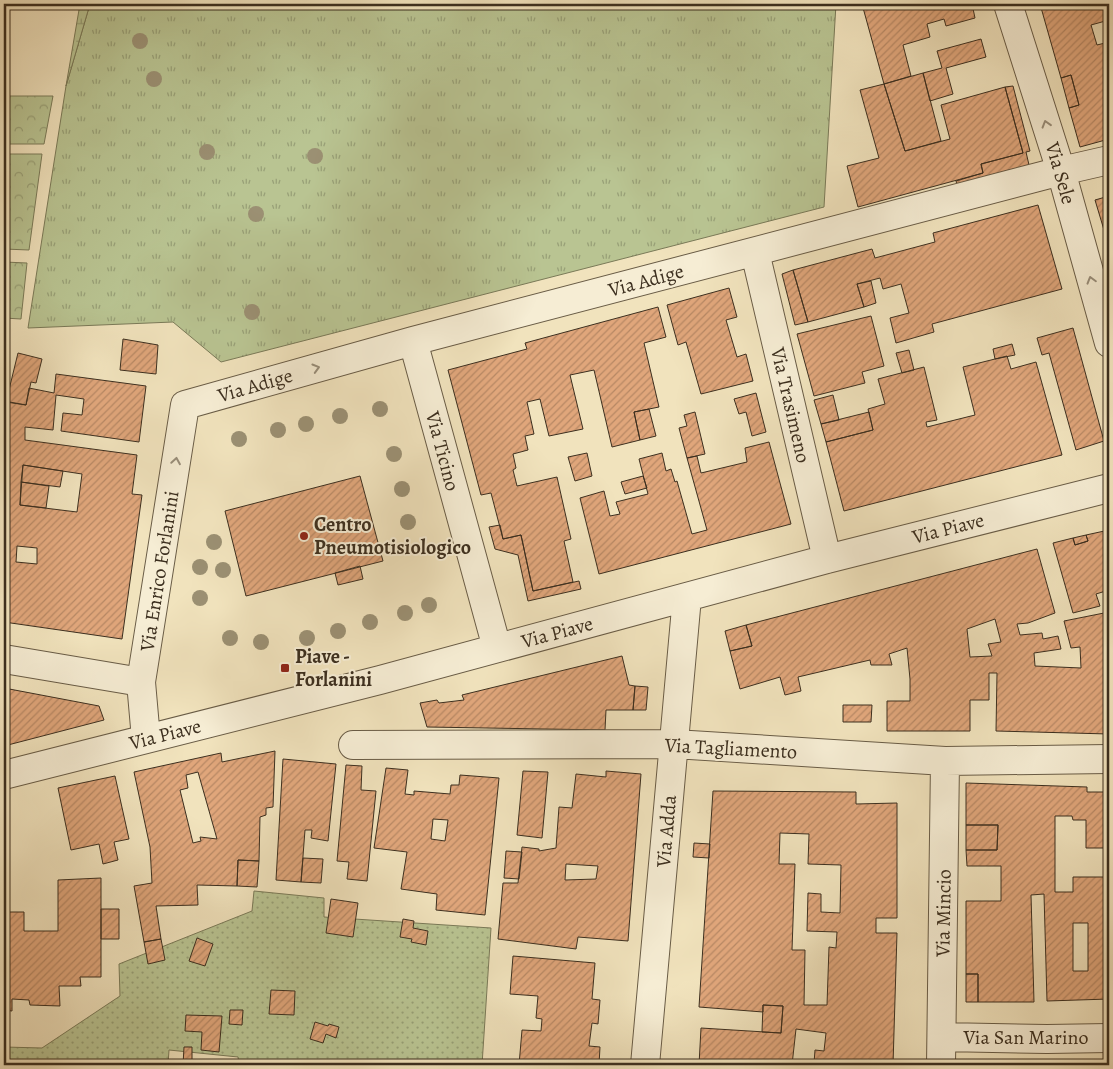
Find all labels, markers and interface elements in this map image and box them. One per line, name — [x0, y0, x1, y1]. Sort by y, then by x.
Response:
one-way arrow — [1042, 120, 1052, 128]
street label: Via Sele — [1039, 138, 1082, 207]
street label: Via Adige — [604, 257, 687, 304]
one-way arrow — [1087, 276, 1097, 284]
street label: Via Trasimeno — [764, 344, 817, 465]
street label: Via Adige — [213, 362, 296, 409]
one-way arrow — [312, 364, 320, 374]
street label: Via Ticino — [419, 407, 466, 494]
one-way arrow — [170, 457, 181, 465]
street label: Via Enrico Forlanini — [133, 489, 186, 654]
street label: Via Piave — [908, 507, 987, 551]
place label: Centro Pneumotisiologico — [314, 511, 471, 561]
marker: Centro Pneumotisiologico — [298, 530, 310, 542]
street label: Via Piave — [517, 610, 596, 655]
place label: Piave - Forlanini — [295, 643, 372, 693]
marker: Piave - Forlanini — [279, 662, 291, 674]
street label: Via Piave — [125, 713, 204, 757]
street label: Via Tagliamento — [663, 731, 798, 765]
street label: Via Adda — [650, 793, 683, 869]
street label: Via Mincio — [929, 869, 958, 958]
street label: Via San Marino — [962, 1024, 1089, 1051]

